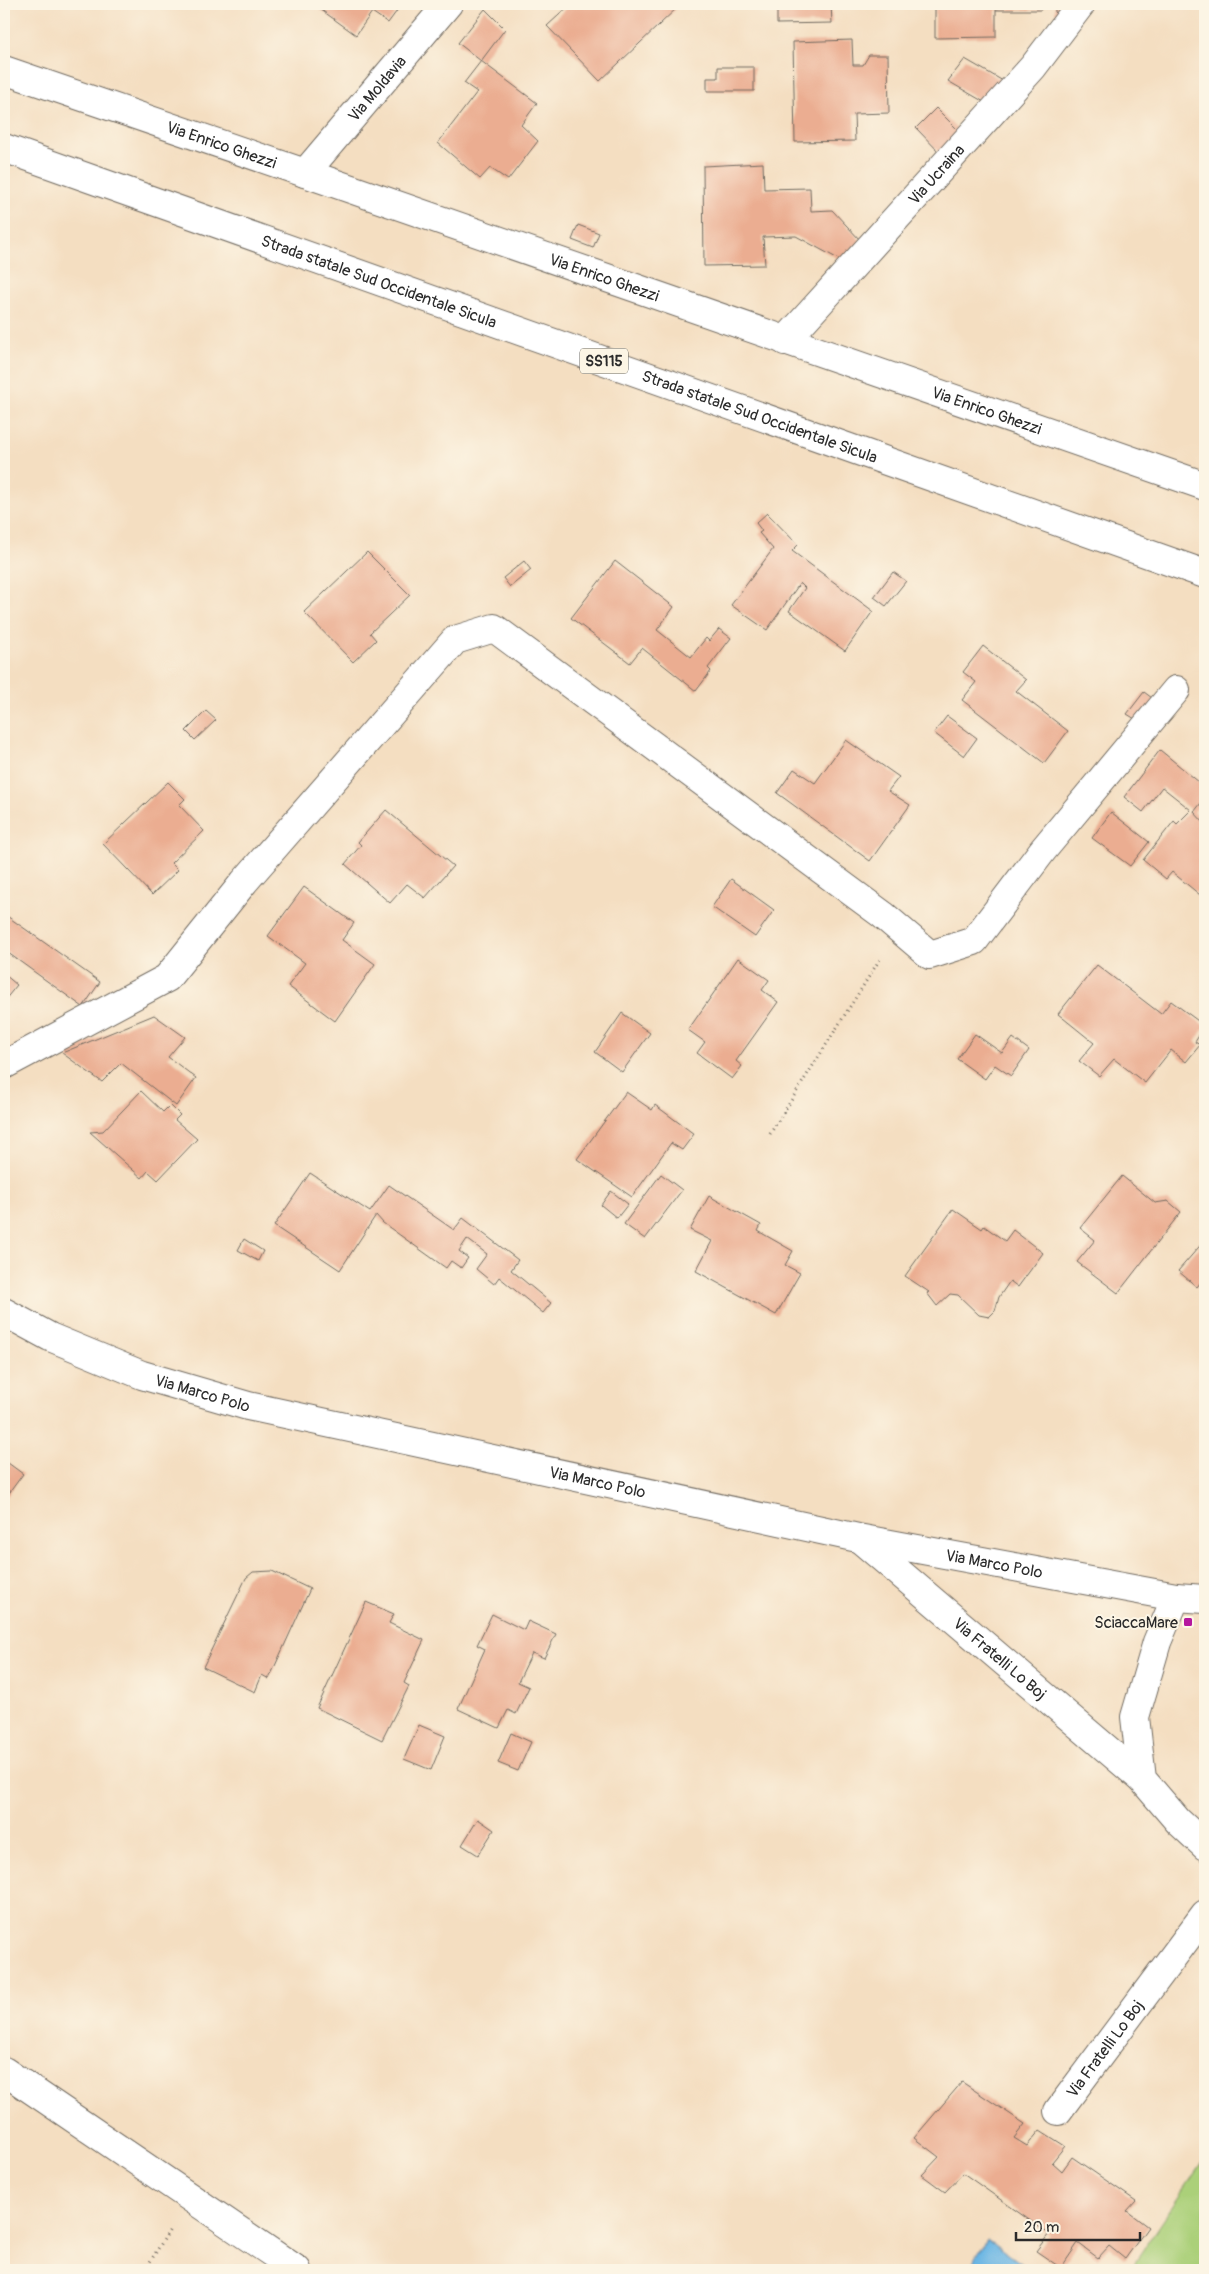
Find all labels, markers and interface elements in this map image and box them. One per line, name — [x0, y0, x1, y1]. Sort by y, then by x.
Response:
street label: Via Moldavia — [344, 52, 411, 126]
street label: Via Enrico Ghezzi — [164, 117, 279, 174]
street label: Via Ucraina — [904, 141, 969, 209]
street label: Strada statale Sud Occidentale Sicula — [258, 231, 499, 333]
street label: Via Enrico Ghezzi — [546, 250, 662, 306]
road number: SS115 — [580, 348, 628, 374]
street label: Strada statale Sud Occidentale Sicula — [639, 366, 880, 468]
street label: Via Enrico Ghezzi — [929, 383, 1044, 439]
street label: Via Marco Polo — [152, 1370, 253, 1417]
street label: Via Marco Polo — [547, 1462, 648, 1503]
street label: Via Marco Polo — [944, 1545, 1045, 1583]
place label: SciaccaMare — [1094, 1613, 1178, 1633]
street label: Via Fratelli Lo Boj — [949, 1614, 1050, 1704]
marker: SciaccaMare — [1182, 1616, 1194, 1628]
street label: Via Fratelli Lo Boj — [1063, 1996, 1148, 2102]
scale bar — [1016, 2209, 1140, 2241]
text: 20 m — [1024, 2218, 1059, 2237]

